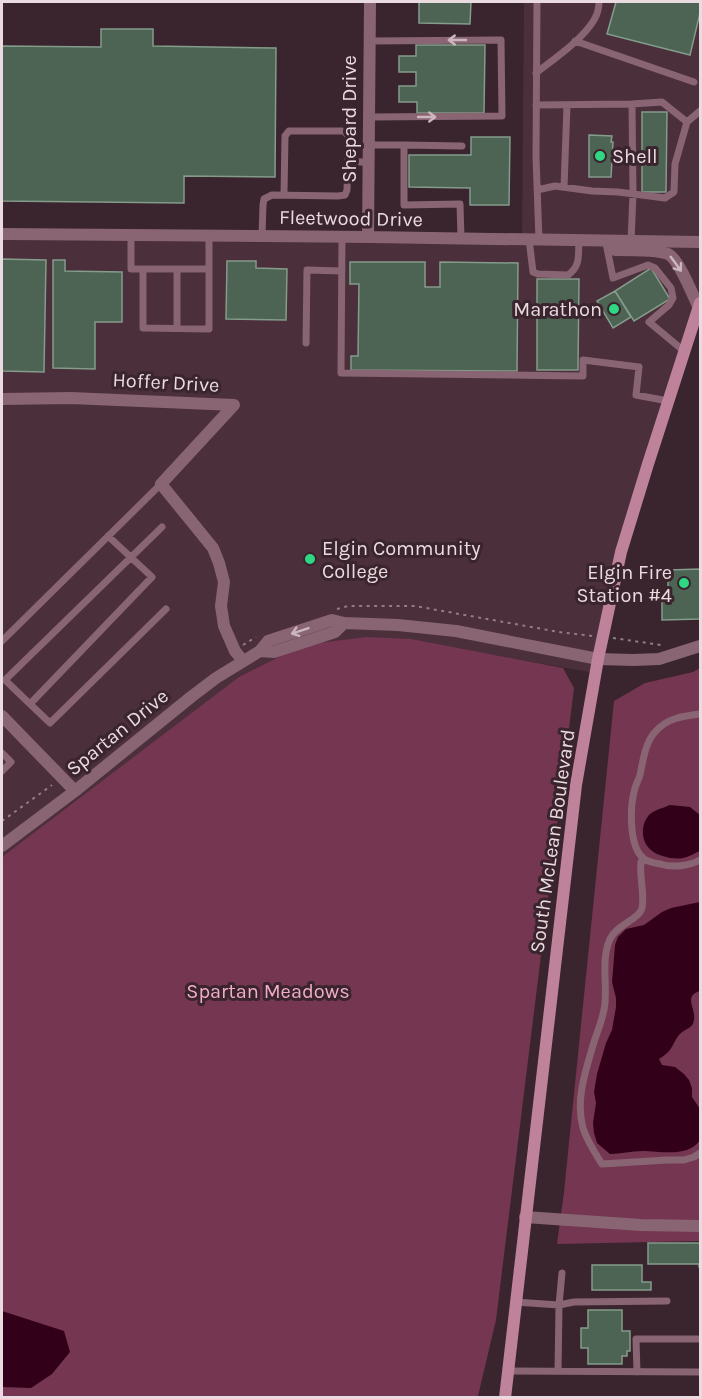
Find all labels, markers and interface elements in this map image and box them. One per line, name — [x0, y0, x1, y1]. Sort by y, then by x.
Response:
one-way arrow — [448, 34, 468, 46]
street label: Shepard Drive — [338, 55, 361, 183]
one-way arrow — [417, 111, 437, 123]
place label: Shell — [612, 145, 658, 168]
marker: Shell — [593, 149, 607, 163]
street label: Fleetwood Drive — [279, 206, 423, 231]
one-way arrow — [670, 256, 682, 272]
place label: Marathon — [513, 298, 602, 321]
marker: Marathon — [607, 302, 621, 316]
street label: Hoffer Drive — [112, 368, 220, 397]
place label: Elgin Community College — [322, 537, 481, 583]
marker: Elgin Community College — [303, 552, 317, 566]
place label: Elgin Fire Station #4 — [576, 561, 672, 607]
marker: Elgin Fire Station #4 — [677, 576, 691, 590]
one-way arrow — [291, 626, 310, 637]
street label: Spartan Drive — [62, 684, 173, 780]
street label: South McLean Boulevard — [525, 728, 580, 954]
park label: Spartan Meadows — [186, 980, 350, 1003]

